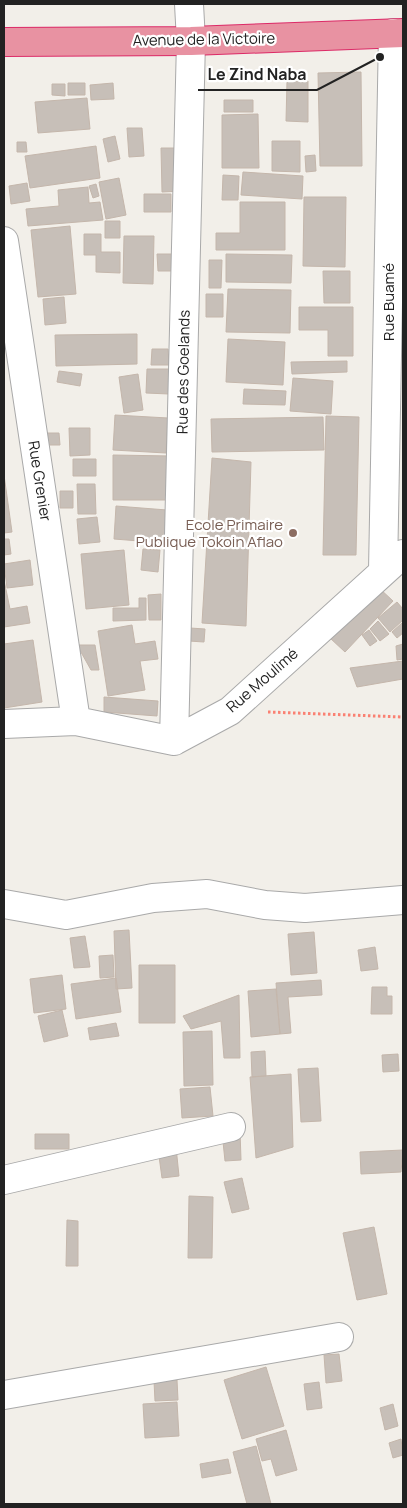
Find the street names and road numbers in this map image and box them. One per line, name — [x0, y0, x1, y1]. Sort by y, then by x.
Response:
street label: Avenue de la Victoire — [133, 27, 276, 51]
street label: Rue Buamé — [378, 263, 399, 341]
street label: Rue des Goelands — [171, 310, 195, 434]
street label: Rue Grenier — [23, 439, 57, 523]
street label: Rue Moulimé — [222, 643, 303, 717]

